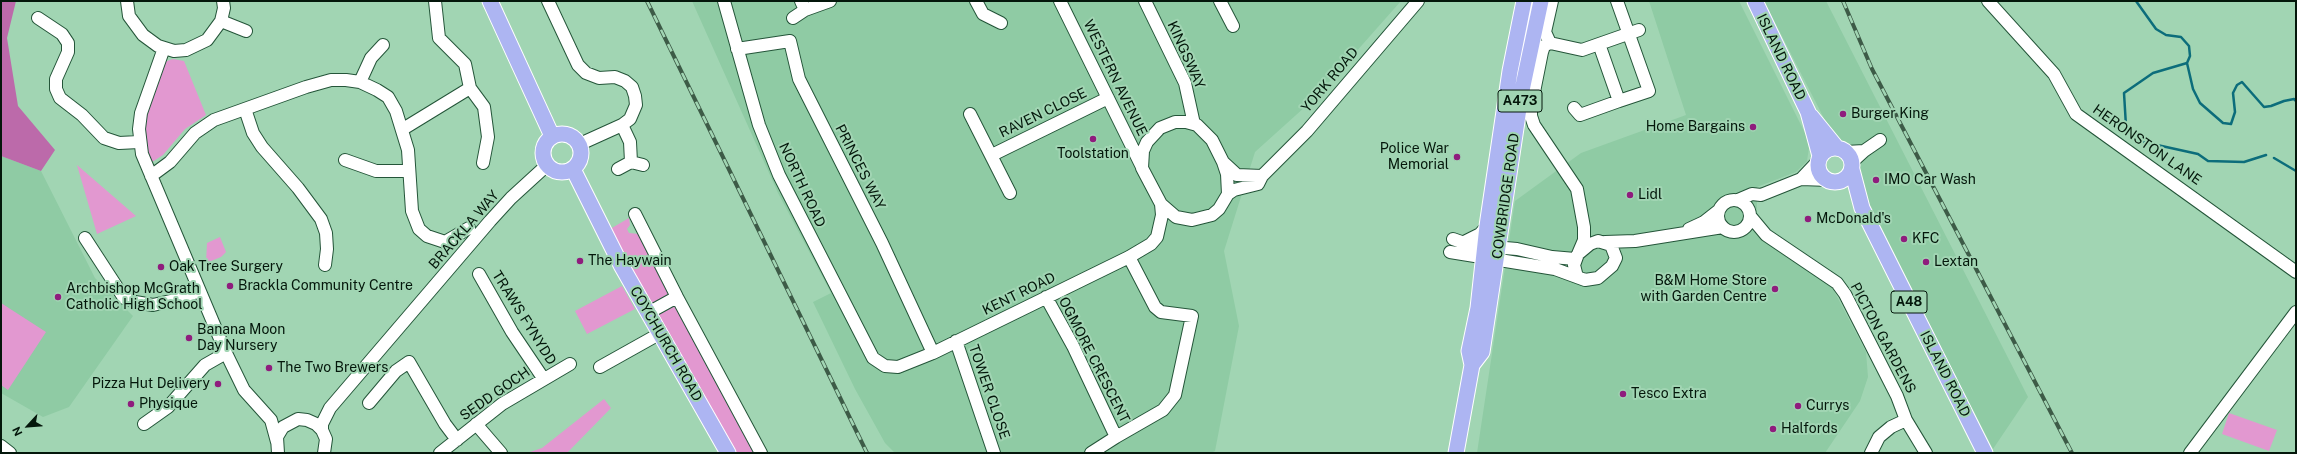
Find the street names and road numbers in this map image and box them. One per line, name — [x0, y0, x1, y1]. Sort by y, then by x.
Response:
street label: ISLAND ROAD — [1753, 11, 1809, 103]
street label: WESTERN AVENUE — [1080, 17, 1150, 139]
street label: KINGSWAY — [1164, 18, 1208, 92]
street label: YORK ROAD — [1298, 44, 1362, 116]
street label: RAVEN CLOSE — [996, 84, 1090, 142]
road number: A473 — [1498, 90, 1542, 112]
street label: HERONSTON LANE — [2089, 101, 2205, 189]
street label: PRINCES WAY — [831, 122, 889, 212]
street label: COWBRIDGE ROAD — [1489, 132, 1523, 260]
street label: NORTH ROAD — [775, 140, 829, 230]
street label: BRACKLA WAY — [425, 187, 503, 273]
street label: TRAWS FYNYDD — [488, 268, 560, 368]
street label: KENT ROAD — [980, 269, 1058, 319]
street label: PICTON GARDENS — [1847, 280, 1919, 396]
street label: COYCHURCH ROAD — [626, 284, 706, 404]
road number: A48 — [1891, 291, 1927, 313]
street label: OGMORE CRESCENT — [1055, 294, 1133, 426]
street label: ISLAND ROAD — [1916, 328, 1974, 420]
street label: TOWER CLOSE — [965, 342, 1013, 442]
street label: SEDD GOCH — [457, 364, 533, 424]

